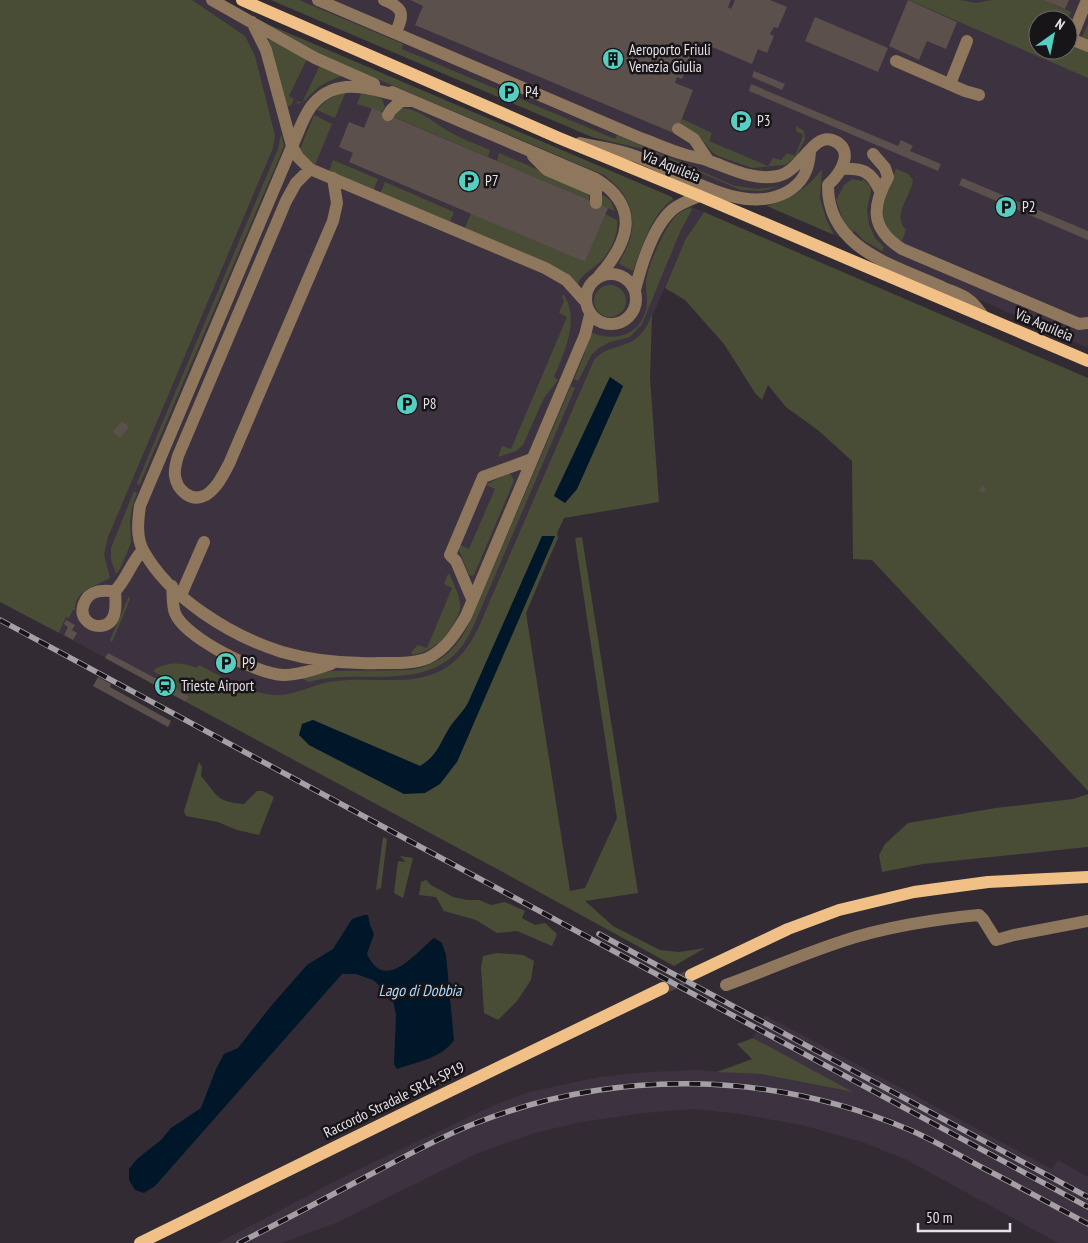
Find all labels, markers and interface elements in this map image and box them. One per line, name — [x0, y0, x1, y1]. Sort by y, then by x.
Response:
north arrow — [1028, 10, 1078, 60]
text: N — [1052, 14, 1068, 34]
place label: Aeroporto Friuli Venezia Giulia — [628, 40, 711, 76]
building icon: Aeroporto Friuli Venezia Giulia — [601, 47, 625, 71]
parking icon: P4 — [497, 80, 521, 104]
place label: P4 — [525, 82, 539, 101]
parking icon: P3 — [729, 109, 753, 133]
place label: P3 — [757, 111, 771, 130]
street label: Via Aquileia — [638, 145, 703, 186]
parking icon: P7 — [457, 169, 481, 193]
place label: P7 — [485, 171, 499, 190]
parking icon: P2 — [994, 195, 1018, 219]
place label: P2 — [1022, 197, 1036, 216]
street label: Via Aquileia — [1011, 303, 1076, 345]
parking icon: P8 — [395, 392, 419, 416]
place label: P8 — [423, 394, 437, 413]
parking icon: P9 — [214, 651, 238, 675]
place label: P9 — [242, 653, 256, 672]
station icon: Trieste Airport — [153, 674, 177, 698]
place label: Trieste Airport — [181, 676, 254, 695]
water label: Lago di Dobbia — [379, 980, 463, 1000]
street label: Raccordo Stradale SR14-SP19 — [320, 1057, 467, 1142]
scale bar — [918, 1200, 1010, 1232]
text: 50 m — [926, 1208, 952, 1227]

